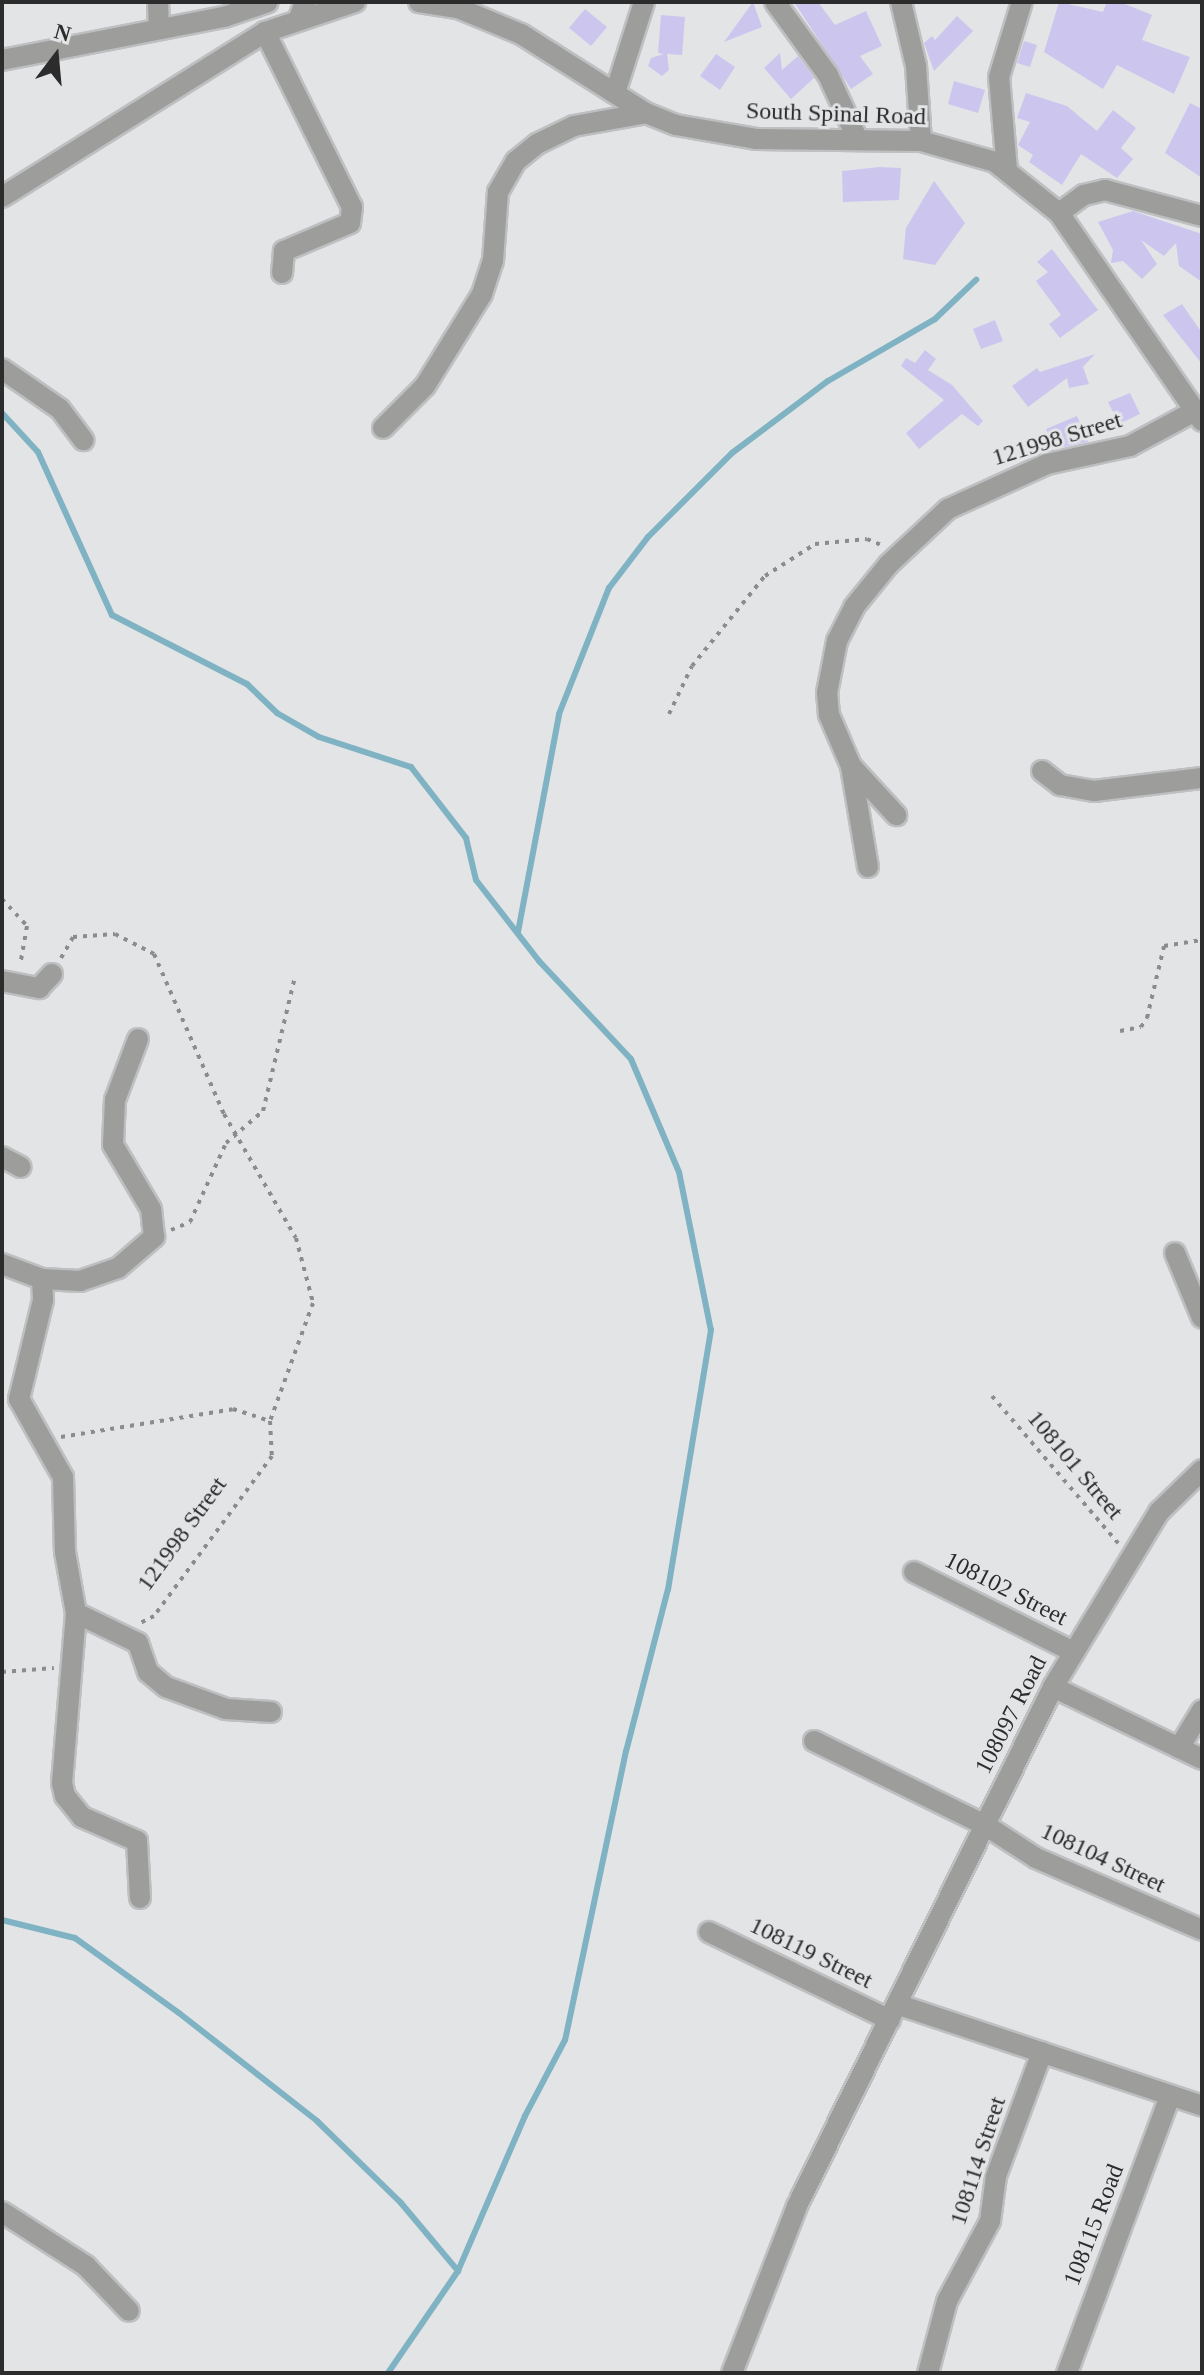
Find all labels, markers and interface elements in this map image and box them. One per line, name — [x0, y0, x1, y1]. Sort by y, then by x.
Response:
north arrow — [16, 16, 96, 96]
text: N — [52, 18, 74, 47]
street label: South Spinal Road — [746, 96, 926, 132]
street label: 121998 Street — [989, 406, 1125, 472]
street label: 108101 Street — [1021, 1404, 1129, 1526]
street label: 121998 Street — [131, 1471, 233, 1597]
street label: 108102 Street — [940, 1546, 1072, 1632]
street label: 108097 Road — [969, 1651, 1053, 1779]
street label: 108104 Street — [1036, 1817, 1170, 1899]
street label: 108119 Street — [745, 1911, 877, 1995]
street label: 108114 Street — [944, 2093, 1012, 2229]
street label: 108115 Road — [1058, 2160, 1130, 2290]

